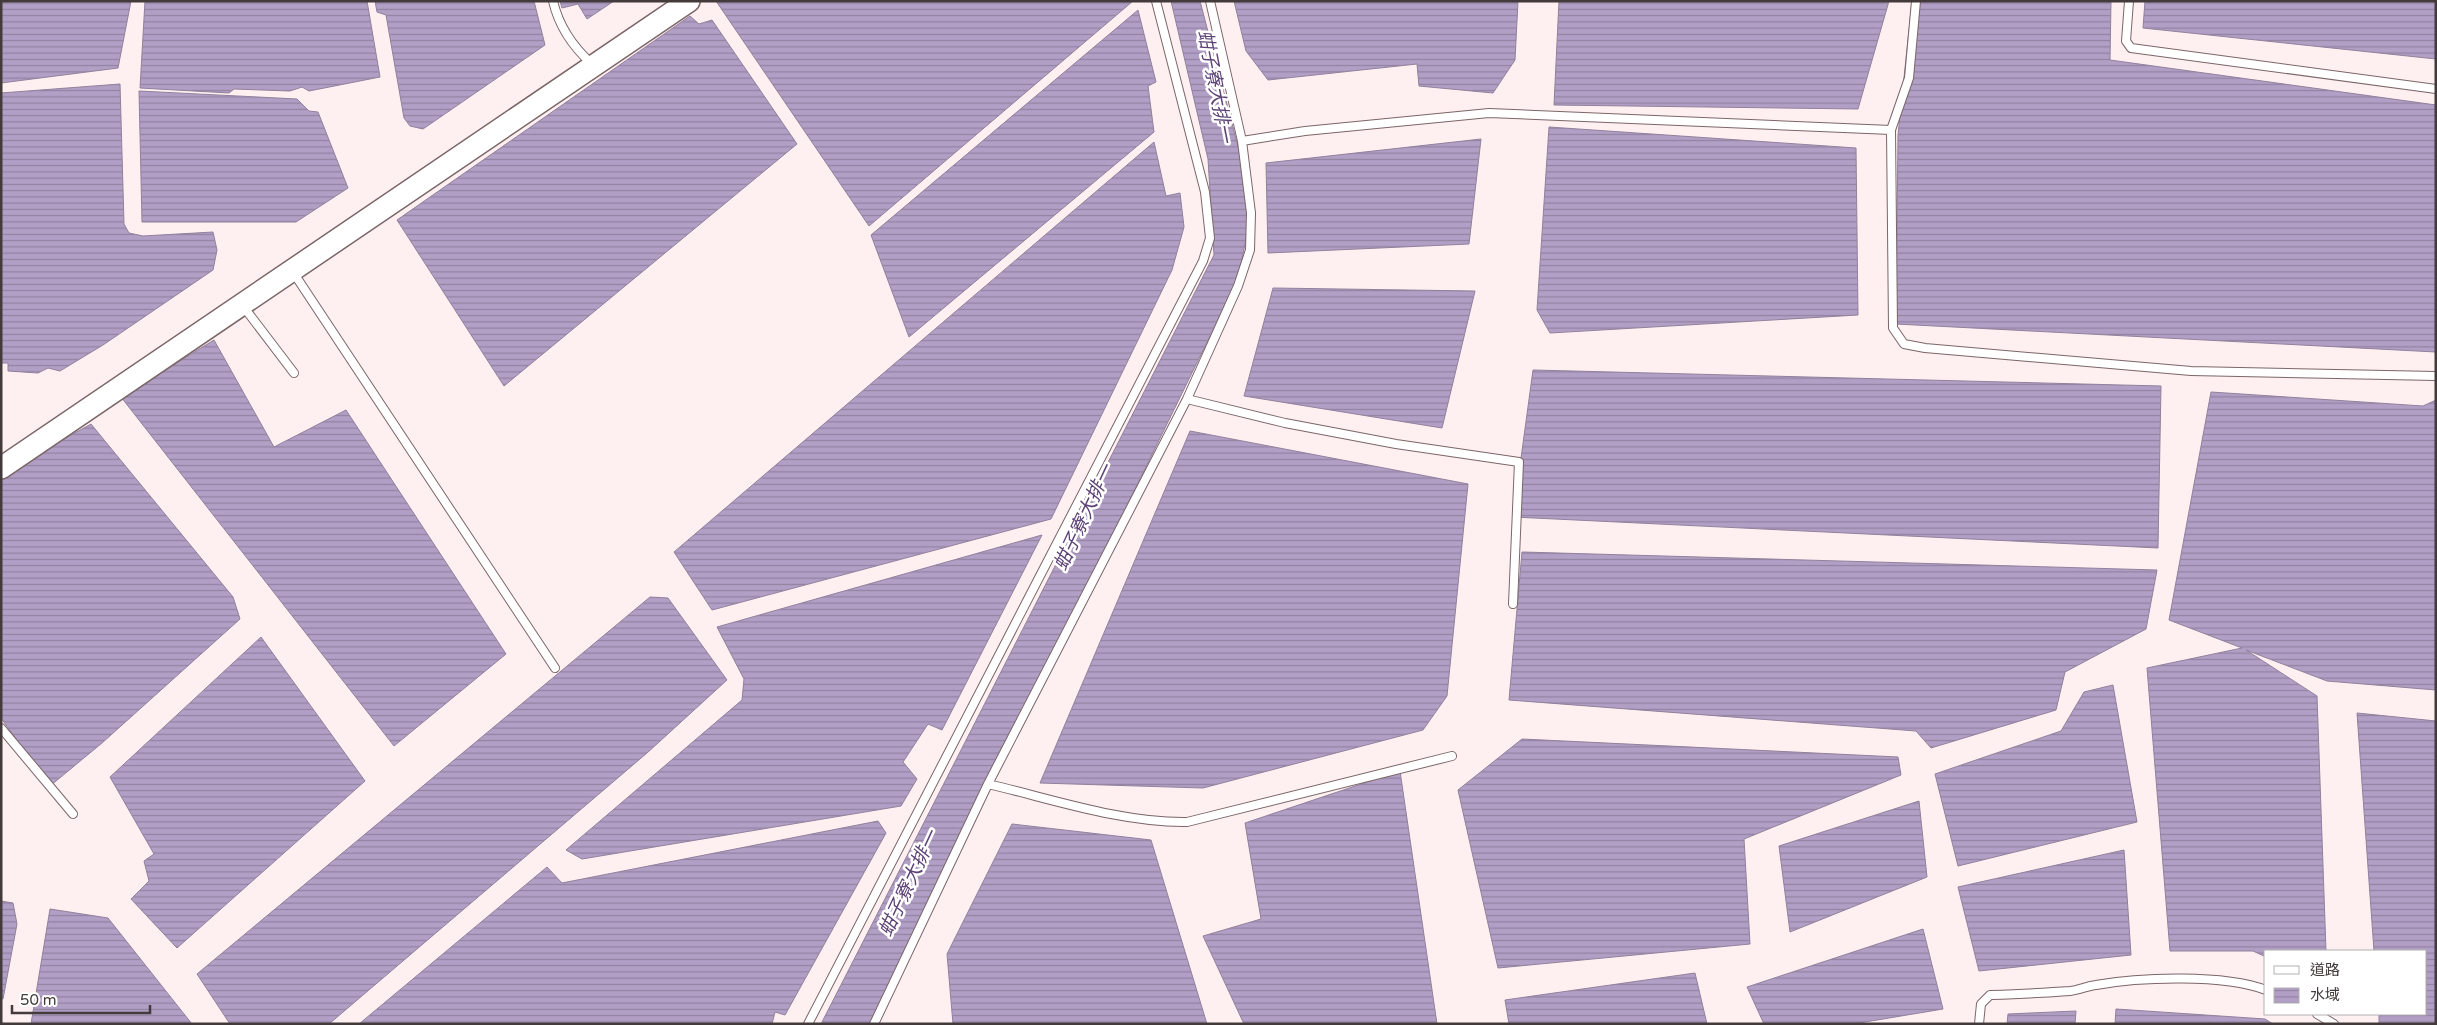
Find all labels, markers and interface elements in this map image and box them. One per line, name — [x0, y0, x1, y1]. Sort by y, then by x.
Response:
water label: 蚶子寮大排一 — [1193, 28, 1237, 146]
water label: 蚶子寮大排一 — [1050, 459, 1119, 574]
water label: 蚶子寮大排一 — [875, 825, 944, 940]
legend — [2264, 950, 2427, 1015]
text: 道路 — [2310, 961, 2340, 979]
scale bar — [12, 982, 150, 1014]
text: 水域 — [2310, 986, 2340, 1004]
text: 50 m — [20, 991, 57, 1009]

